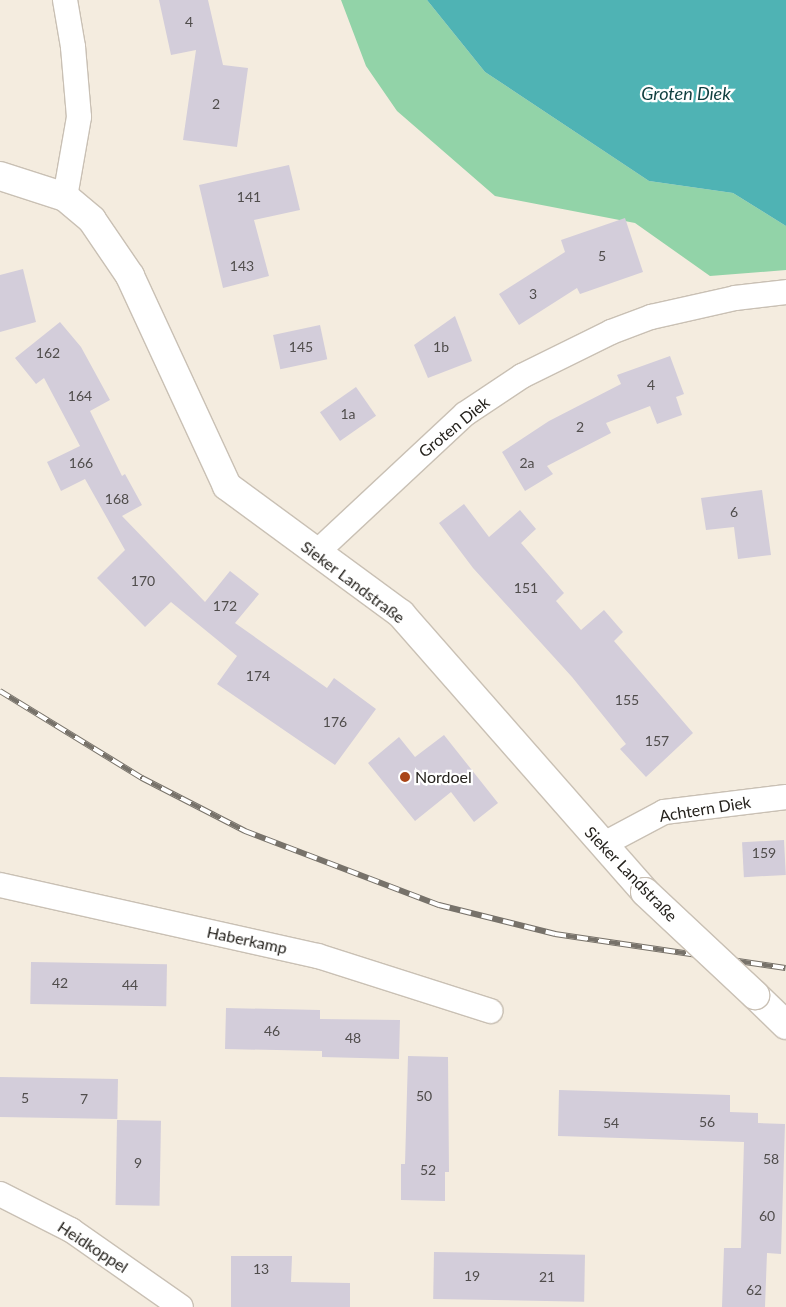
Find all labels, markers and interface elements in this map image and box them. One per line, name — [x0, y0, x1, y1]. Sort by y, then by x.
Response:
house number: 4 — [185, 14, 193, 30]
water label: Groten Diek — [641, 82, 731, 104]
house number: 2 — [212, 96, 220, 112]
house number: 141 — [237, 189, 261, 205]
house number: 5 — [598, 248, 606, 264]
house number: 143 — [230, 258, 254, 274]
house number: 3 — [529, 286, 537, 302]
house number: 145 — [289, 339, 313, 355]
house number: 1b — [433, 339, 449, 355]
house number: 162 — [36, 345, 60, 361]
house number: 4 — [647, 377, 655, 393]
house number: 164 — [68, 388, 92, 404]
street label: Groten Diek — [415, 393, 493, 461]
house number: 1a — [340, 406, 356, 422]
house number: 2 — [576, 419, 584, 435]
house number: 166 — [69, 455, 93, 471]
house number: 2a — [519, 455, 535, 471]
house number: 168 — [105, 491, 129, 507]
house number: 6 — [730, 504, 738, 520]
street label: Sieker Landstraße — [297, 537, 409, 627]
house number: 170 — [131, 573, 155, 589]
house number: 151 — [514, 580, 538, 596]
house number: 172 — [213, 598, 237, 614]
house number: 174 — [246, 668, 270, 684]
house number: 155 — [615, 692, 639, 708]
house number: 176 — [323, 714, 347, 730]
house number: 157 — [645, 733, 669, 749]
place label: Nordoel — [415, 767, 472, 787]
marker: Nordoel — [399, 771, 411, 783]
street label: Achtern Diek — [658, 792, 752, 826]
street label: Sieker Landstraße — [581, 822, 681, 926]
house number: 159 — [752, 845, 776, 861]
street label: Haberkamp — [205, 922, 289, 958]
house number: 42 — [52, 975, 68, 991]
house number: 44 — [122, 977, 138, 993]
house number: 46 — [264, 1023, 280, 1039]
house number: 48 — [345, 1030, 361, 1046]
house number: 50 — [416, 1088, 432, 1104]
house number: 5 — [21, 1090, 29, 1106]
house number: 7 — [80, 1091, 88, 1107]
house number: 56 — [699, 1114, 715, 1130]
house number: 54 — [603, 1115, 619, 1131]
house number: 58 — [763, 1151, 779, 1167]
house number: 9 — [134, 1155, 142, 1171]
house number: 52 — [420, 1162, 436, 1178]
house number: 60 — [759, 1208, 775, 1224]
street label: Heidkoppel — [54, 1217, 132, 1277]
house number: 13 — [253, 1261, 269, 1277]
house number: 19 — [464, 1268, 480, 1284]
house number: 21 — [539, 1269, 555, 1285]
house number: 62 — [746, 1282, 762, 1298]

